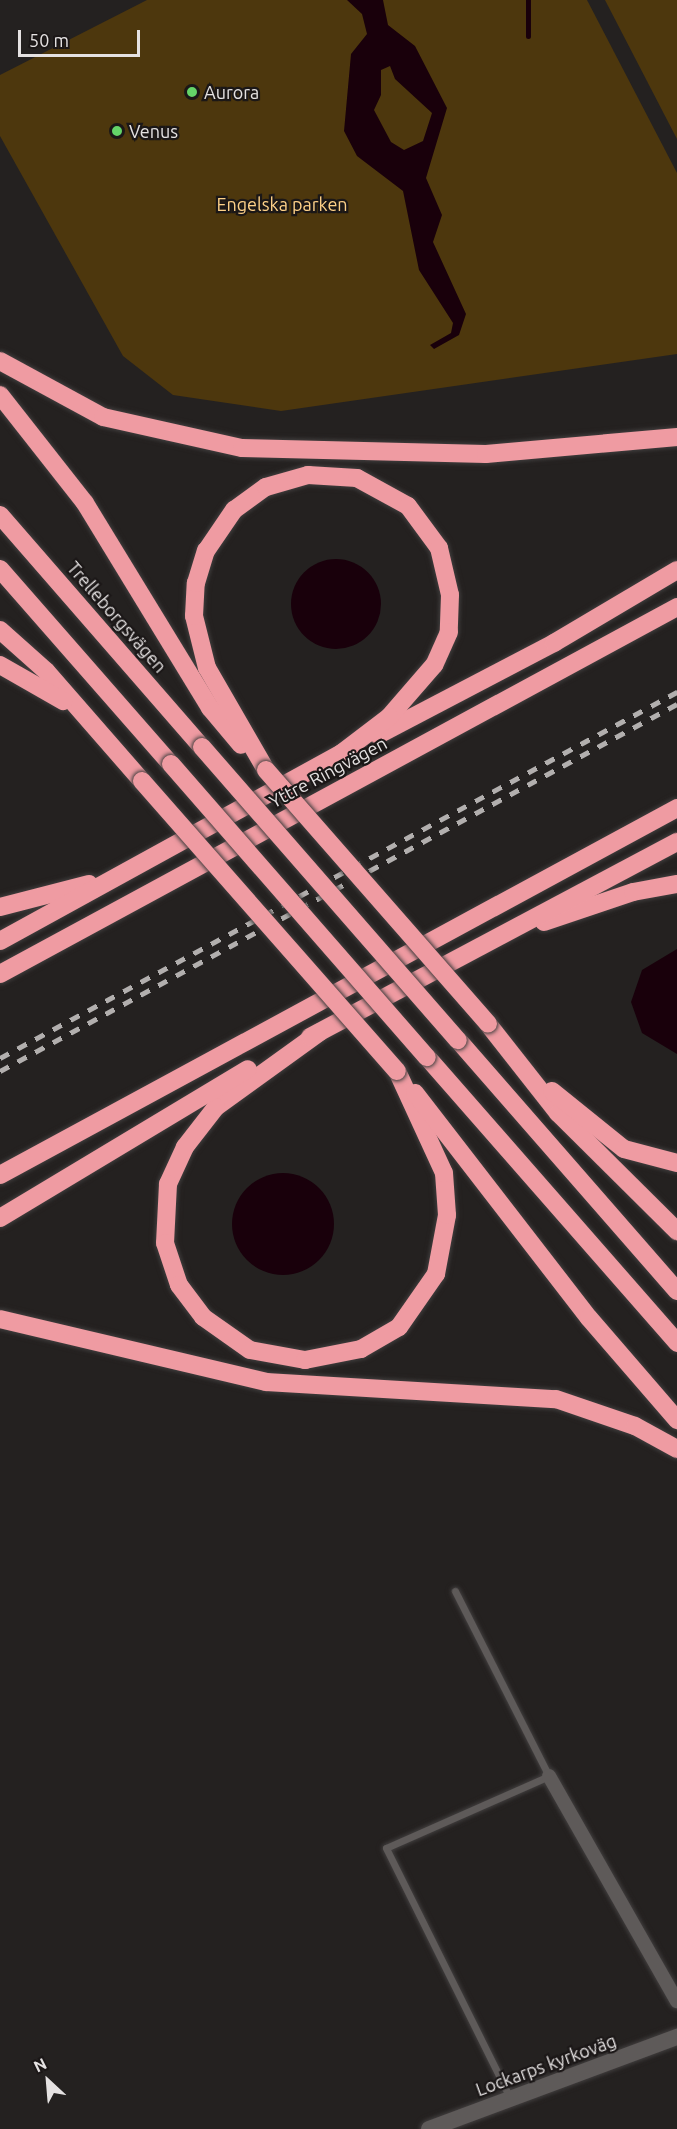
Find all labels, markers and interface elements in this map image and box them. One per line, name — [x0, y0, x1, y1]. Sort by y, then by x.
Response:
scale bar — [21, 18, 142, 56]
text: 50 m — [29, 30, 69, 50]
place label: Aurora — [204, 81, 259, 103]
marker: Aurora — [185, 85, 199, 99]
place label: Venus — [129, 120, 178, 142]
marker: Venus — [110, 124, 124, 138]
park label: Engelska parken — [216, 193, 348, 215]
street label: Trelleborgsvägen — [63, 557, 171, 677]
street label: Yttre Ringvägen — [265, 732, 391, 812]
street label: Lockarps kyrkoväg — [473, 2030, 619, 2100]
north arrow — [18, 2051, 78, 2111]
text: N — [31, 2054, 49, 2076]

